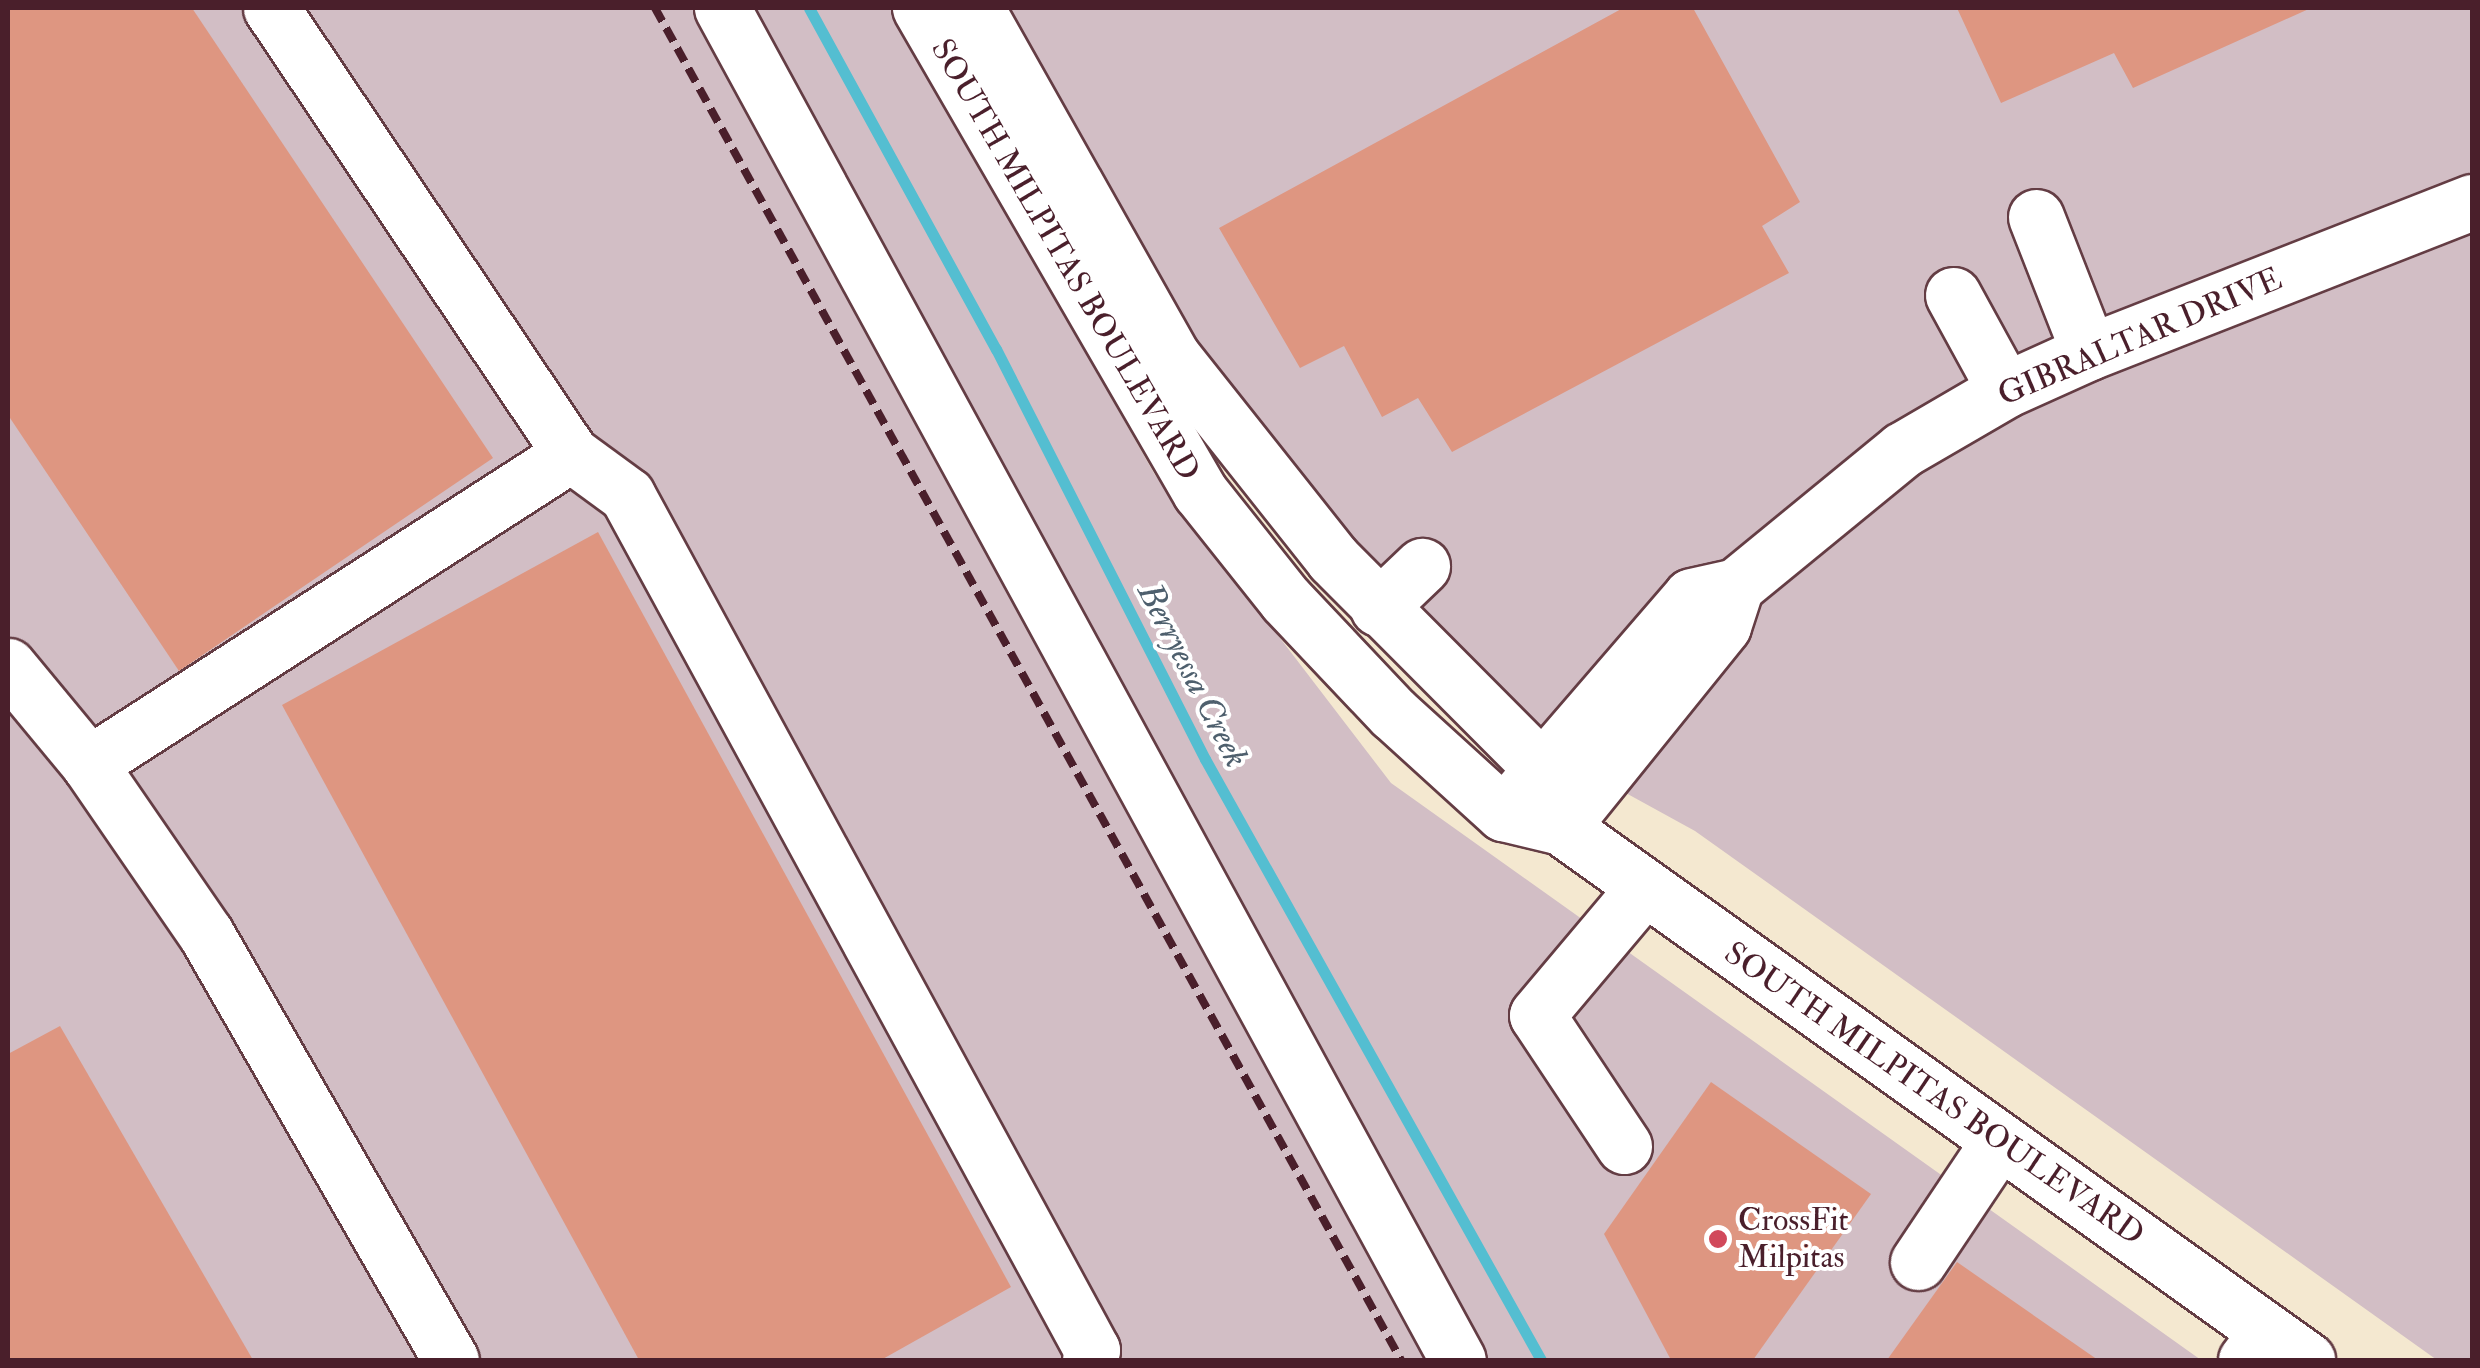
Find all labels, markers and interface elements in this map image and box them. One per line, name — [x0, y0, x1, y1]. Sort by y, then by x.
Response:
street label: SOUTH MILPITAS BOULEVARD — [923, 32, 1207, 488]
street label: GIBRALTAR DRIVE — [1992, 260, 2288, 414]
water label: Berryessa Creek — [1129, 576, 1257, 774]
street label: SOUTH MILPITAS BOULEVARD — [1717, 934, 2151, 1254]
place label: CrossFit Milpitas — [1738, 1202, 1849, 1277]
marker: CrossFit Milpitas — [1707, 1228, 1729, 1250]

